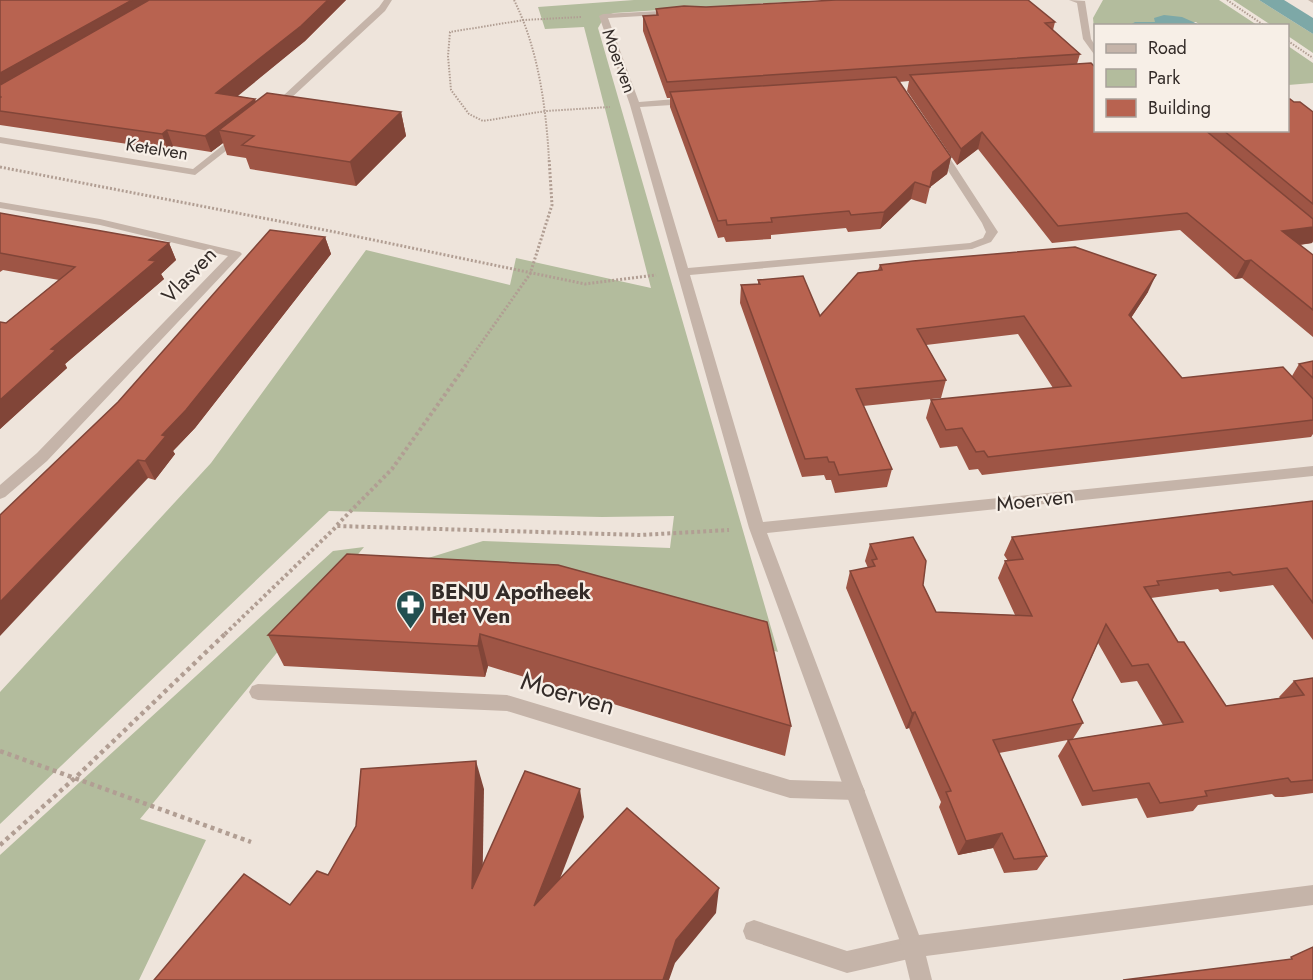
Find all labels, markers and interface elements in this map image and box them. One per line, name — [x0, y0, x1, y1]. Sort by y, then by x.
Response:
legend — [1094, 24, 1289, 132]
street label: Moerven — [595, 25, 643, 97]
text: Road — [1148, 35, 1187, 61]
text: Park — [1148, 65, 1180, 91]
text: Building — [1148, 95, 1211, 121]
street label: Ketelven — [124, 131, 190, 167]
street label: Vlasven — [155, 240, 223, 310]
street label: Moerven — [995, 481, 1075, 519]
place label: BENU Apotheek Het Ven — [431, 577, 591, 631]
pharmacy icon: BENU Apotheek Het Ven — [394, 588, 426, 630]
street label: Moerven — [516, 661, 620, 725]

